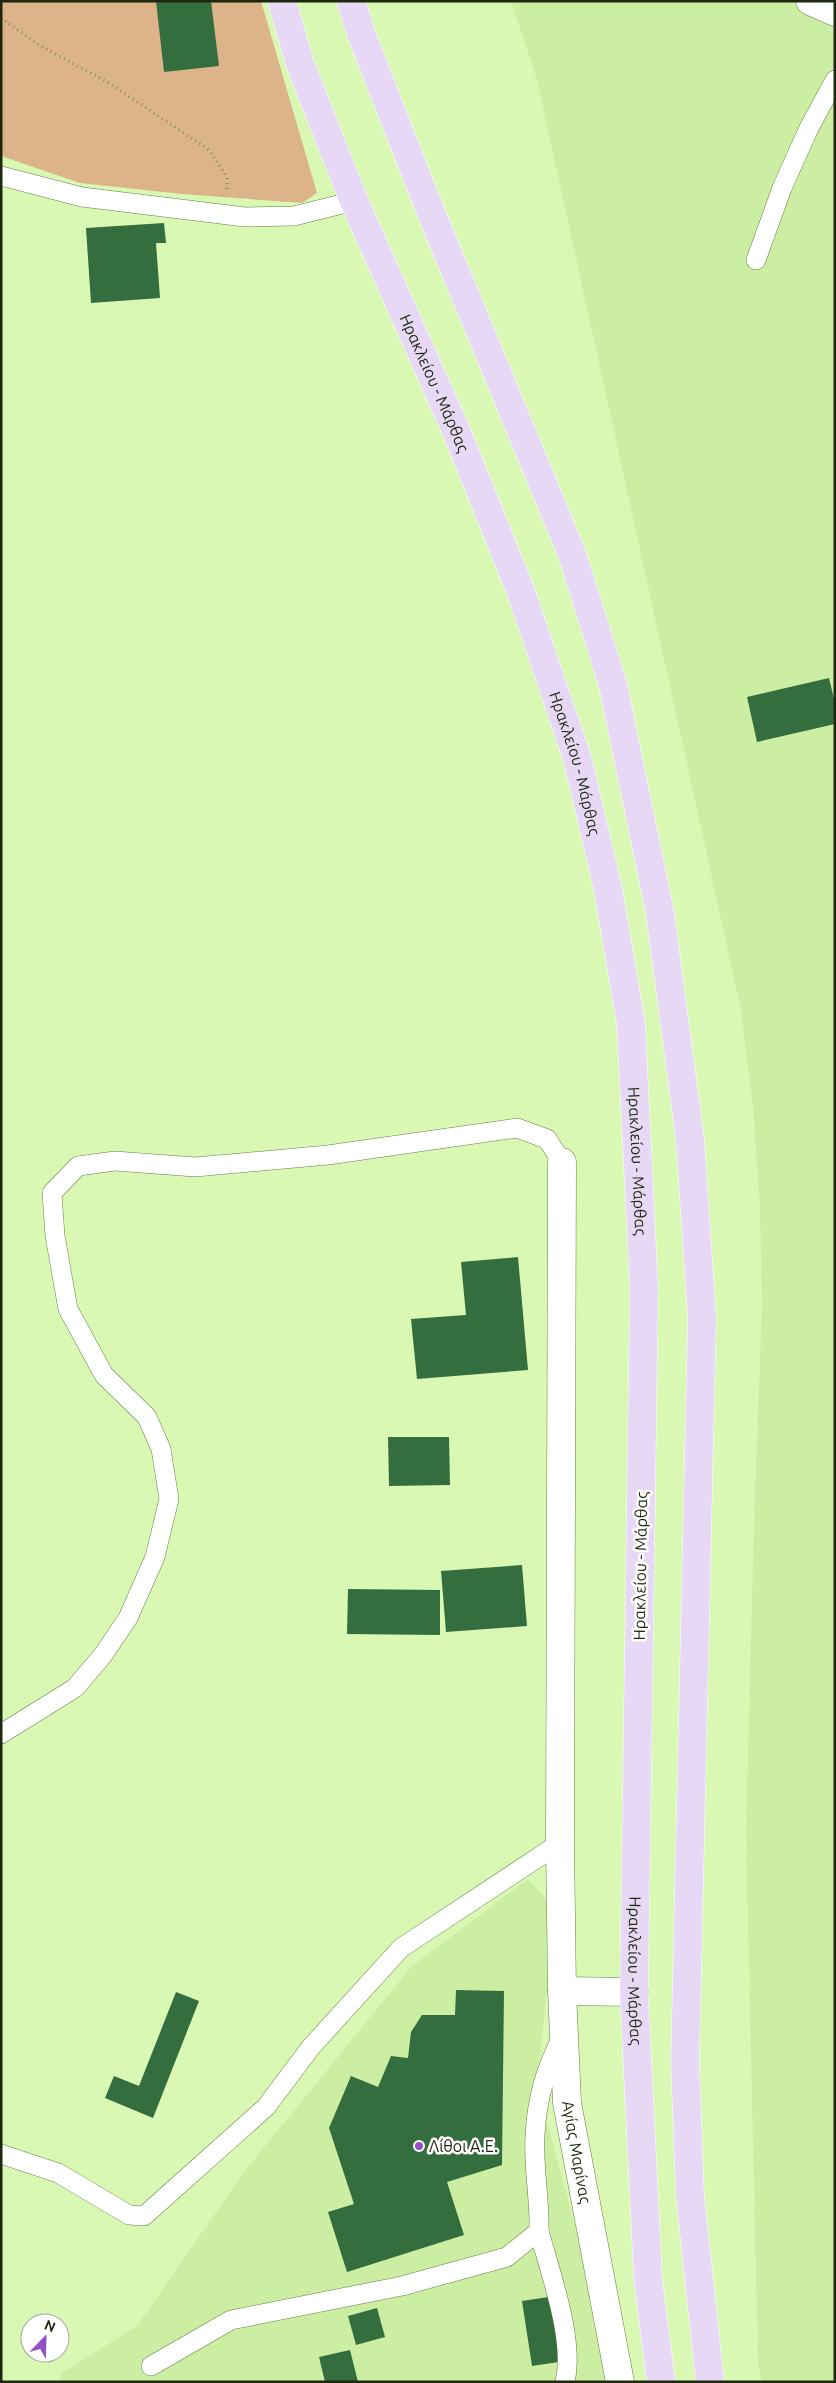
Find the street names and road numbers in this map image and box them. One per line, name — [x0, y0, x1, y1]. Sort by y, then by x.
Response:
street label: Ηρακλείου - Μάρθας — [396, 311, 473, 455]
street label: Ηρακλείου - Μάρθας — [546, 689, 604, 837]
street label: Ηρακλείου - Μάρθας — [625, 1086, 650, 1236]
street label: Ηρακλείου - Μάρθας — [630, 1491, 651, 1641]
street label: Ηρακλείου - Μάρθας — [625, 1896, 646, 2046]
street label: Αγίας Μαρίνας — [558, 2099, 595, 2205]

